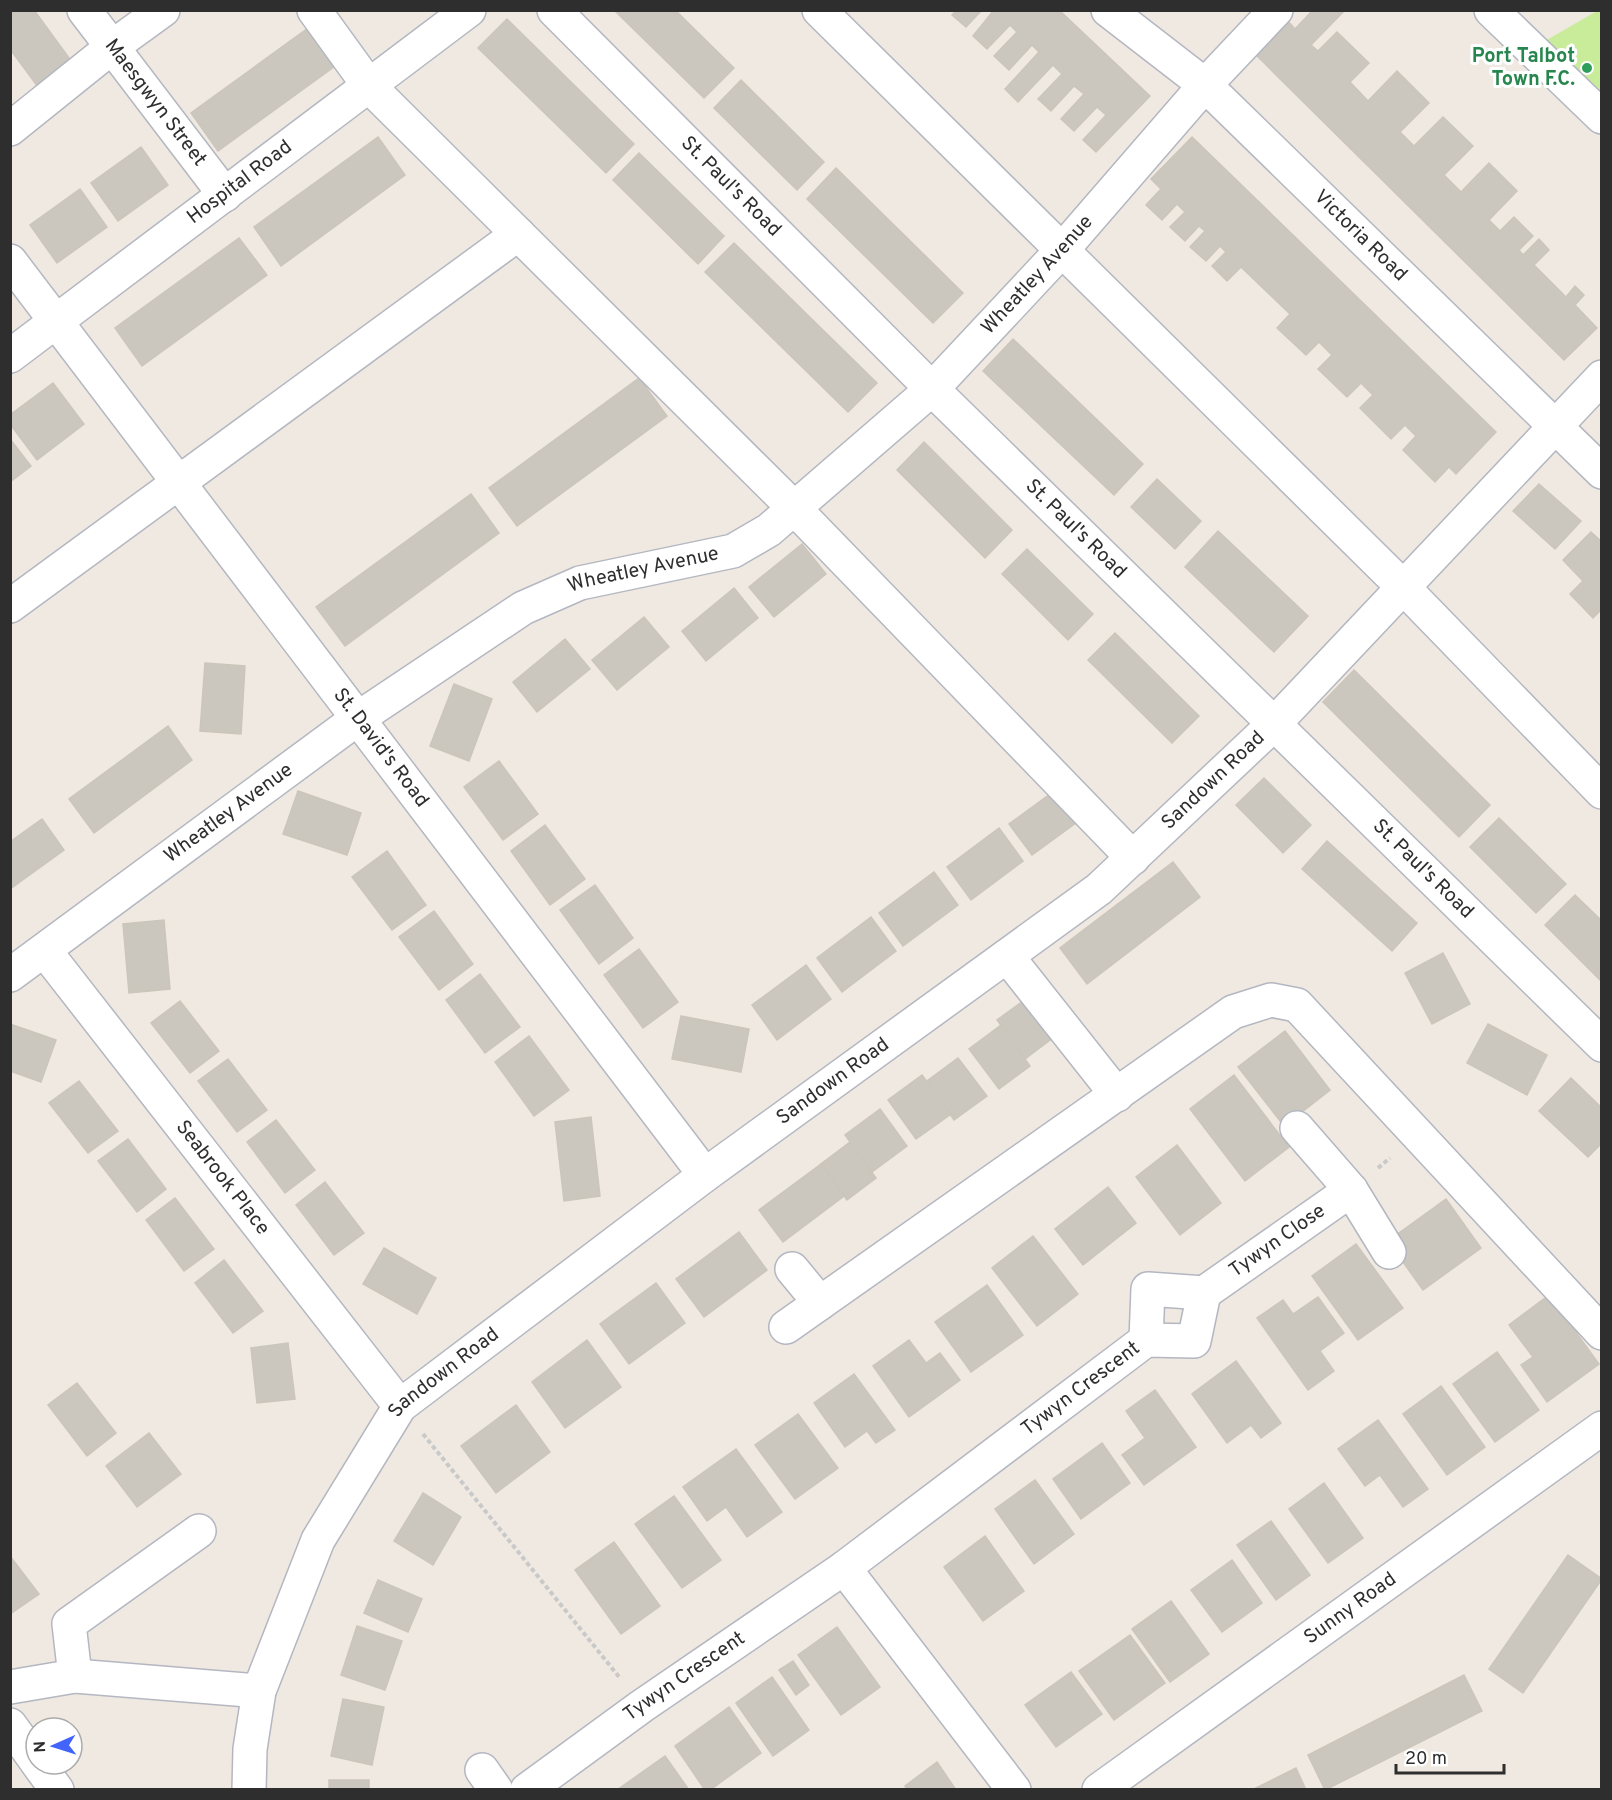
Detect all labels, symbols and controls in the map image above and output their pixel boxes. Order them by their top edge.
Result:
street label: Maesgwyn Street [98,34,212,172]
place label: Port Talbot Town F.C. [1472,44,1575,93]
marker: Port Talbot Town F.C. [1580,61,1594,75]
street label: St. Paul's Road [675,131,786,243]
street label: Hospital Road [182,135,298,231]
street label: Victoria Road [1308,185,1412,287]
street label: Wheatley Avenue [976,210,1099,340]
street label: St. Paul's Road [1019,474,1132,585]
street label: Wheatley Avenue [564,541,721,600]
street label: St. David's Road [327,683,434,813]
street label: Sandown Road [1156,726,1271,836]
street label: Wheatley Avenue [159,757,298,870]
street label: St. Paul's Road [1366,814,1479,925]
street label: Sandown Road [772,1032,895,1132]
street label: Seabrook Place [169,1115,275,1241]
street label: Tywyn Close [1225,1199,1331,1284]
street label: Sandown Road [383,1322,505,1423]
street label: Tywyn Crescent [1016,1336,1146,1442]
street label: Sunny Road [1299,1567,1402,1651]
street label: Tywyn Crescent [619,1626,751,1728]
north arrow [24,1716,84,1776]
scale bar [1396,1737,1504,1775]
text: N [31,1740,51,1753]
text: 20 m [1405,1748,1447,1771]

